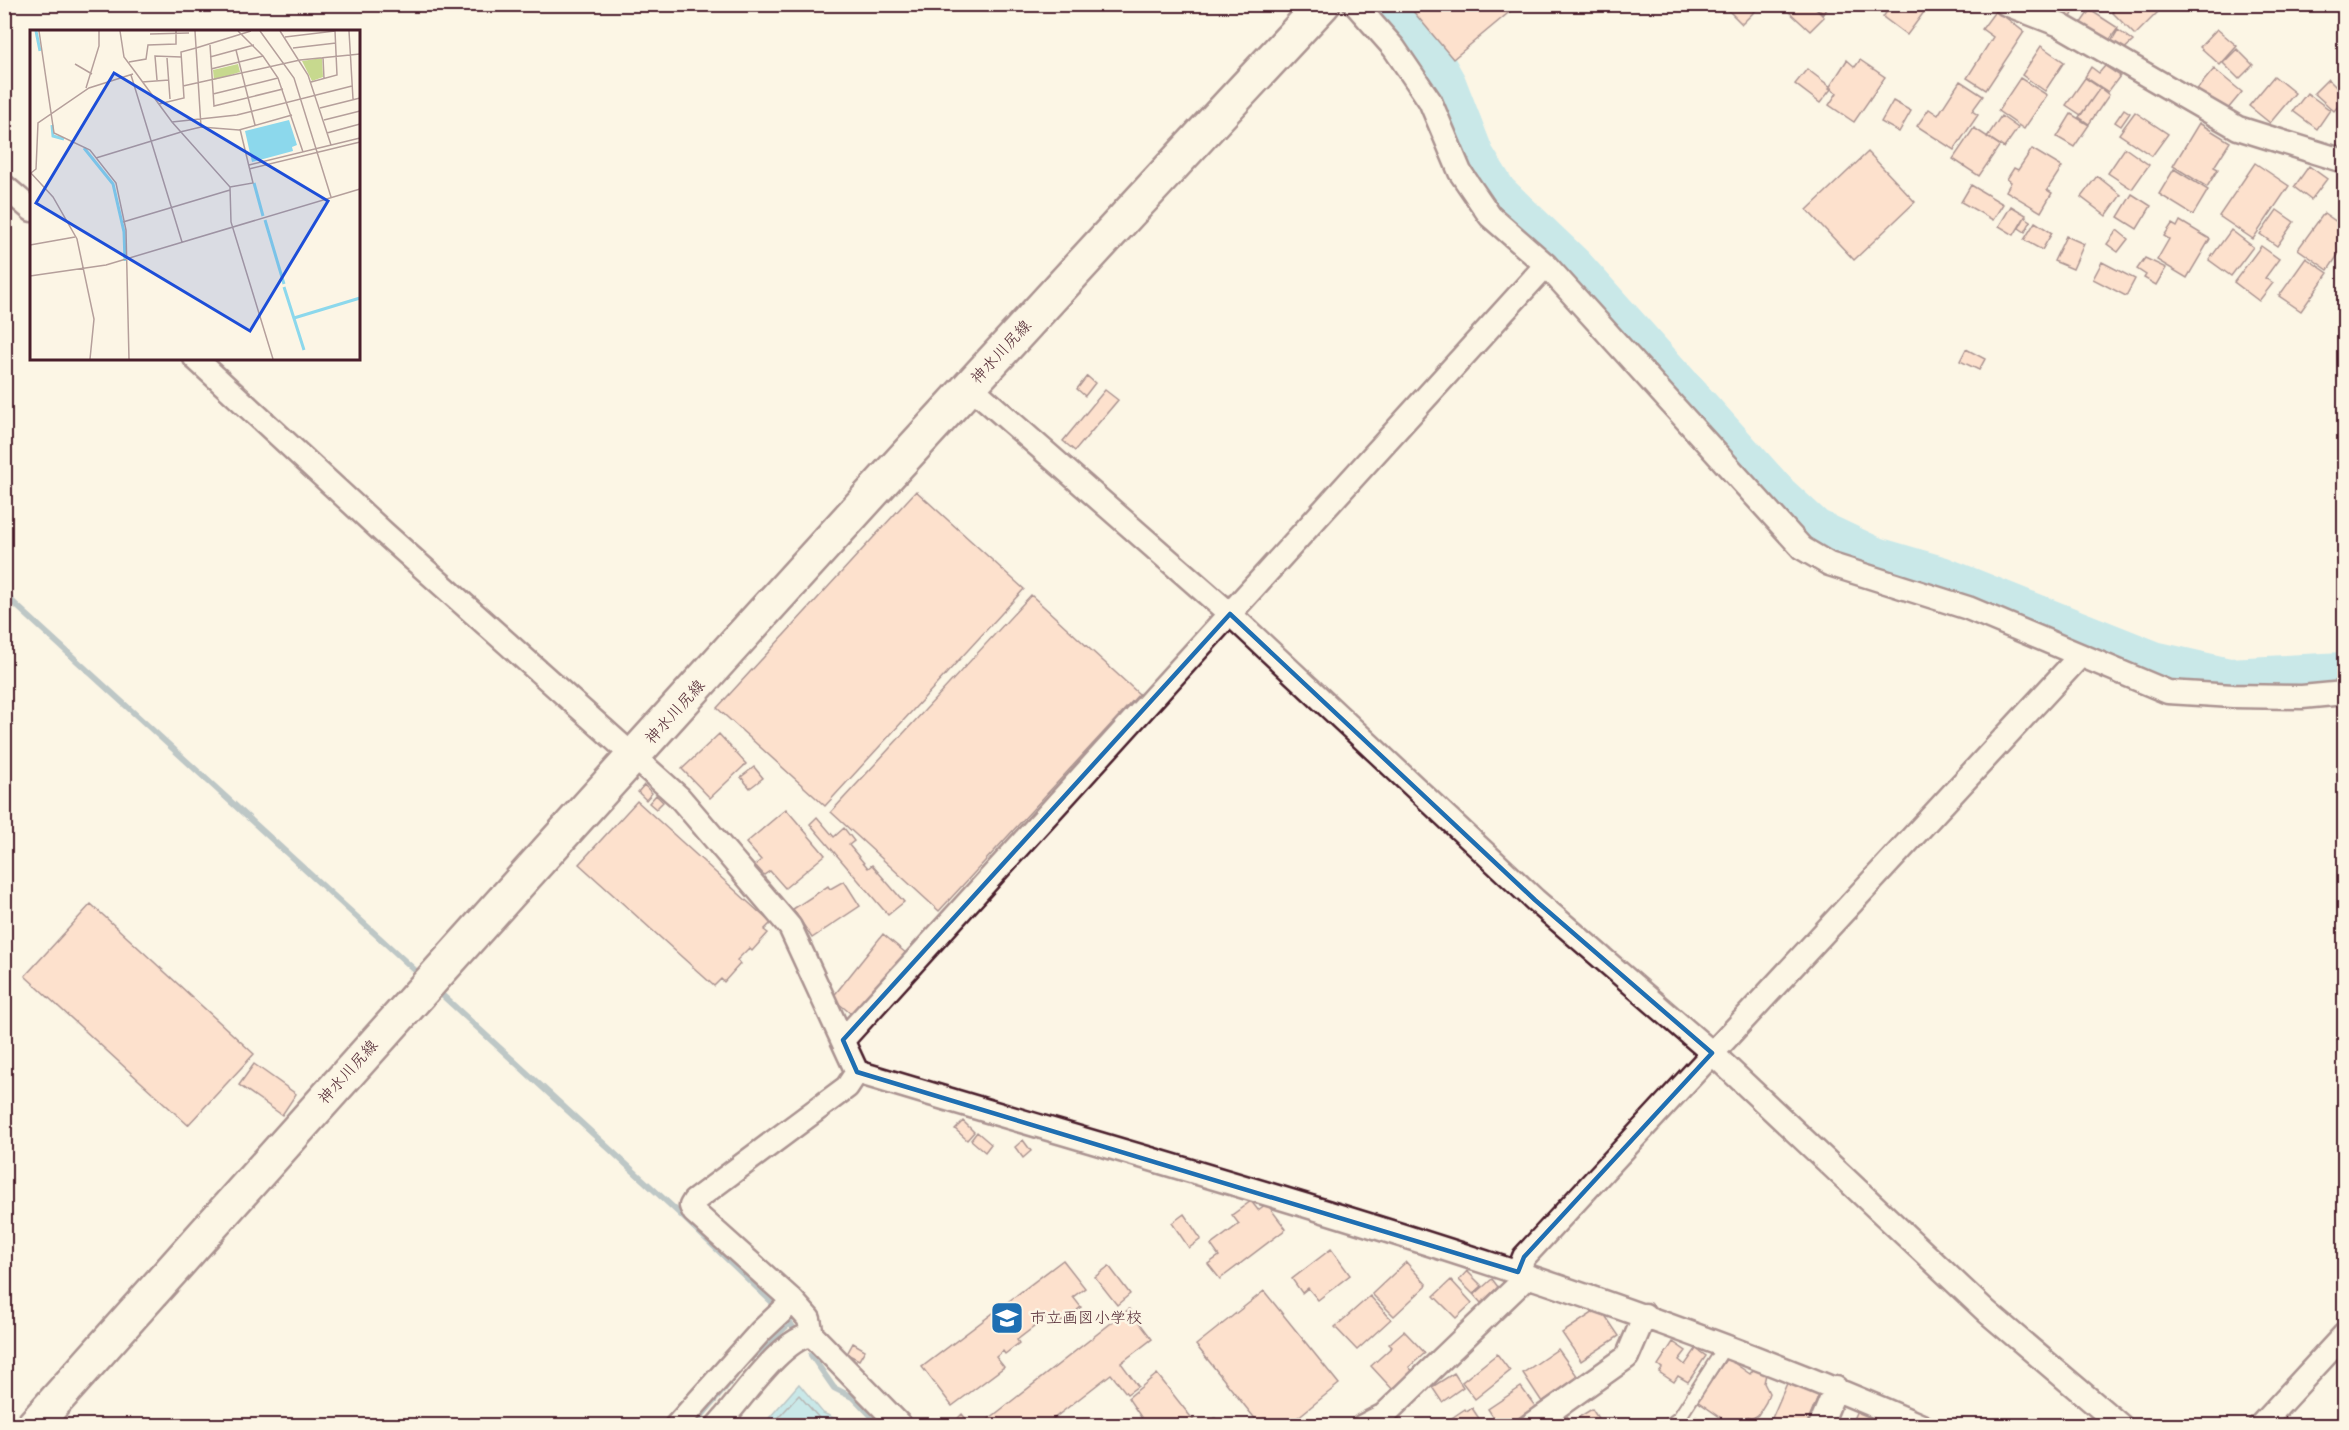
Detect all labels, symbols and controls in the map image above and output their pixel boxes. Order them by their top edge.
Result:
inset map [30,30,360,360]
street label: 神水川尻線 [966,316,1036,388]
street label: 神水川尻線 [641,676,709,748]
street label: 神水川尻線 [314,1036,382,1108]
school or university icon: 市立画図小学校 [989,1300,1025,1336]
place label: 市立画図小学校 [1030,1308,1142,1328]

